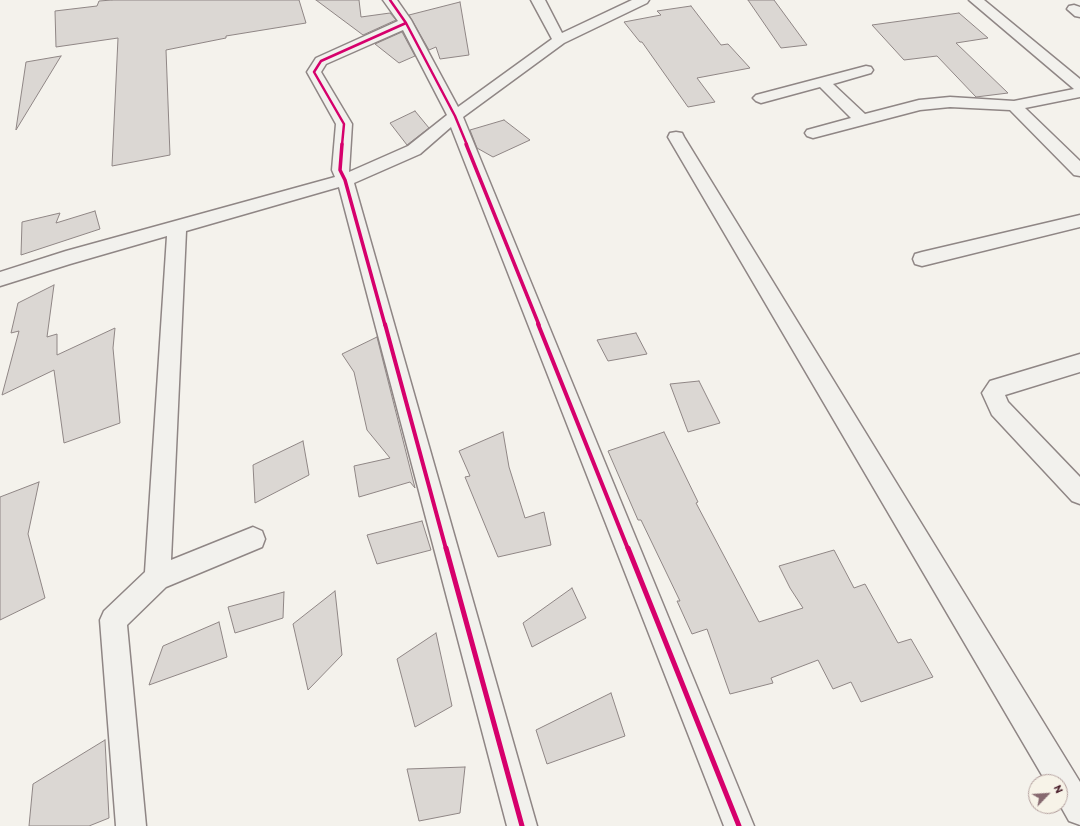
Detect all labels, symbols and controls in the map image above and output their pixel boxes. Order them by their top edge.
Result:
north arrow [1028,774,1068,814]
text: N [1051,783,1066,795]

